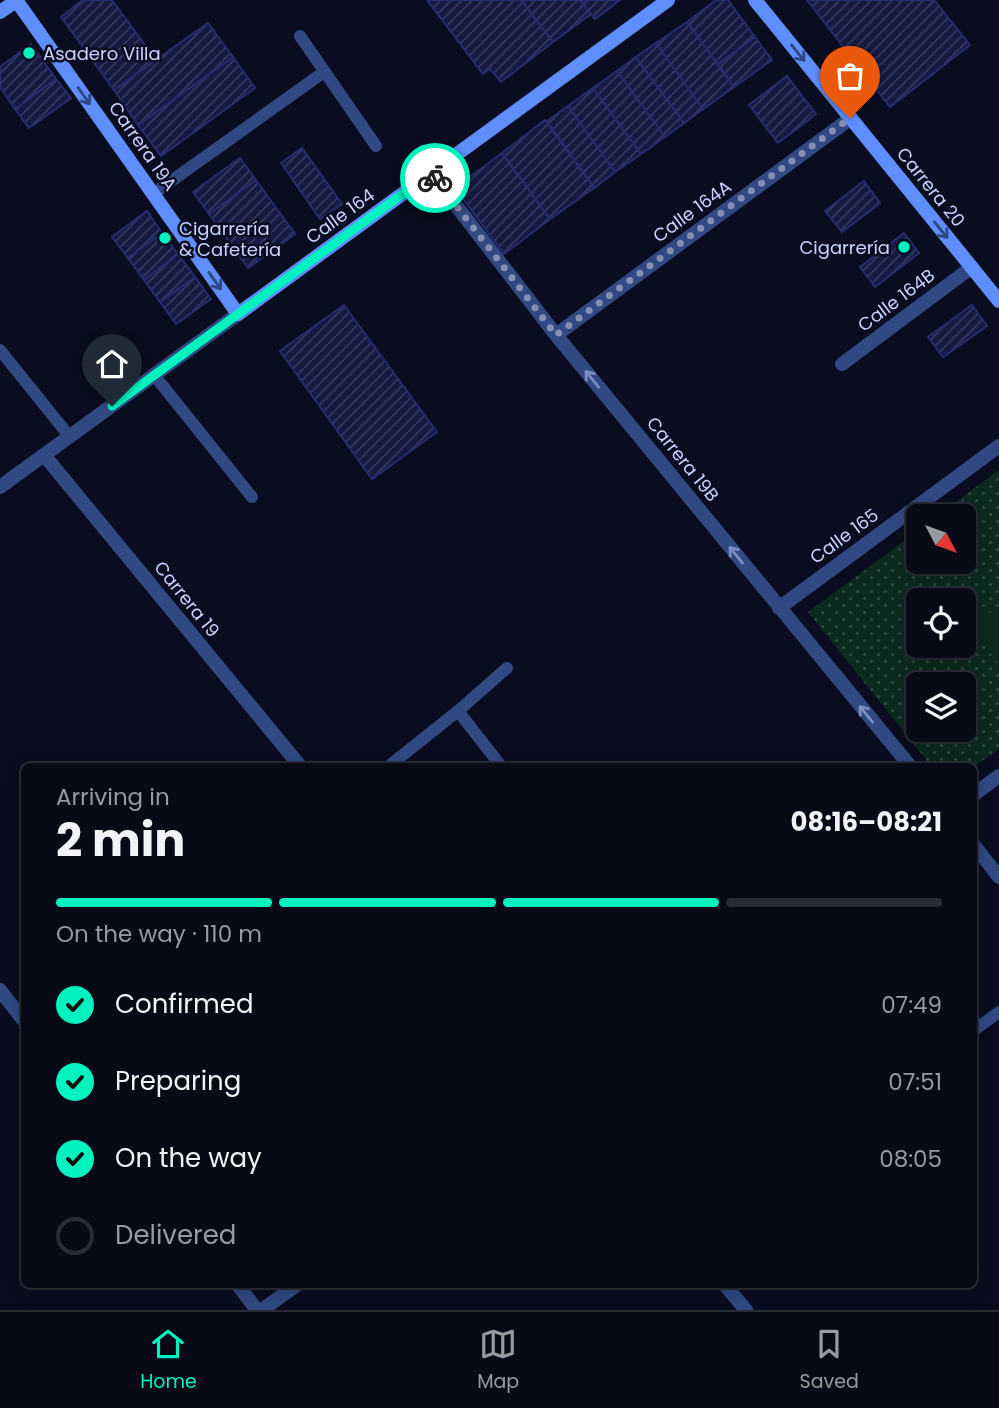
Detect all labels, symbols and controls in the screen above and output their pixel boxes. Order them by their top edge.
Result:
place label: Asadero Villa [43,41,161,66]
one-way arrow [790,44,806,62]
marker: Asadero Villa [21,45,37,61]
pin [820,46,880,118]
icon: bag [831,57,869,95]
one-way arrow [77,86,91,105]
street label: Carrera 19A [103,96,183,196]
street label: Carrera 20 [891,142,971,232]
courier [400,143,470,213]
icon: bike [416,159,454,197]
street label: Calle 164A [648,174,736,248]
street label: Calle 164 [301,183,379,249]
place label: Cigarrería & Cafetería [179,216,281,262]
one-way arrow [934,220,949,238]
marker: Cigarrería & Cafetería [157,230,173,246]
place label: Cigarrería [799,235,890,260]
marker: Cigarrería [896,239,912,255]
street label: Calle 164B [852,263,940,337]
one-way arrow [208,271,222,290]
pin [82,334,142,406]
icon: home [93,345,131,383]
one-way arrow [584,370,600,388]
street label: Carrera 19B [641,411,725,507]
street label: Calle 165 [805,503,883,569]
north arrow [906,504,976,574]
map controls [906,504,976,742]
one-way arrow [728,546,744,564]
street label: Carrera 19 [149,556,225,642]
button: locate [906,588,976,658]
button: layers [906,672,976,742]
one-way arrow [859,705,874,723]
text: Arriving in [56,781,170,813]
text: 08:16–08:21 [791,804,942,840]
text: 2 min [56,808,185,872]
text: On the way · 110 m [56,918,262,950]
icon: check [56,986,94,1024]
text: Confirmed [115,986,253,1022]
text: 07:49 [881,989,942,1021]
icon: check [56,1063,94,1101]
text: Preparing [115,1063,241,1099]
text: 07:51 [888,1066,942,1098]
icon: check [56,1140,94,1178]
text: On the way [115,1140,262,1176]
text: 08:05 [879,1143,942,1175]
text: Delivered [115,1217,236,1253]
tab: Home [140,1325,197,1396]
tab: Map [477,1325,519,1396]
tab: Saved [800,1325,859,1396]

